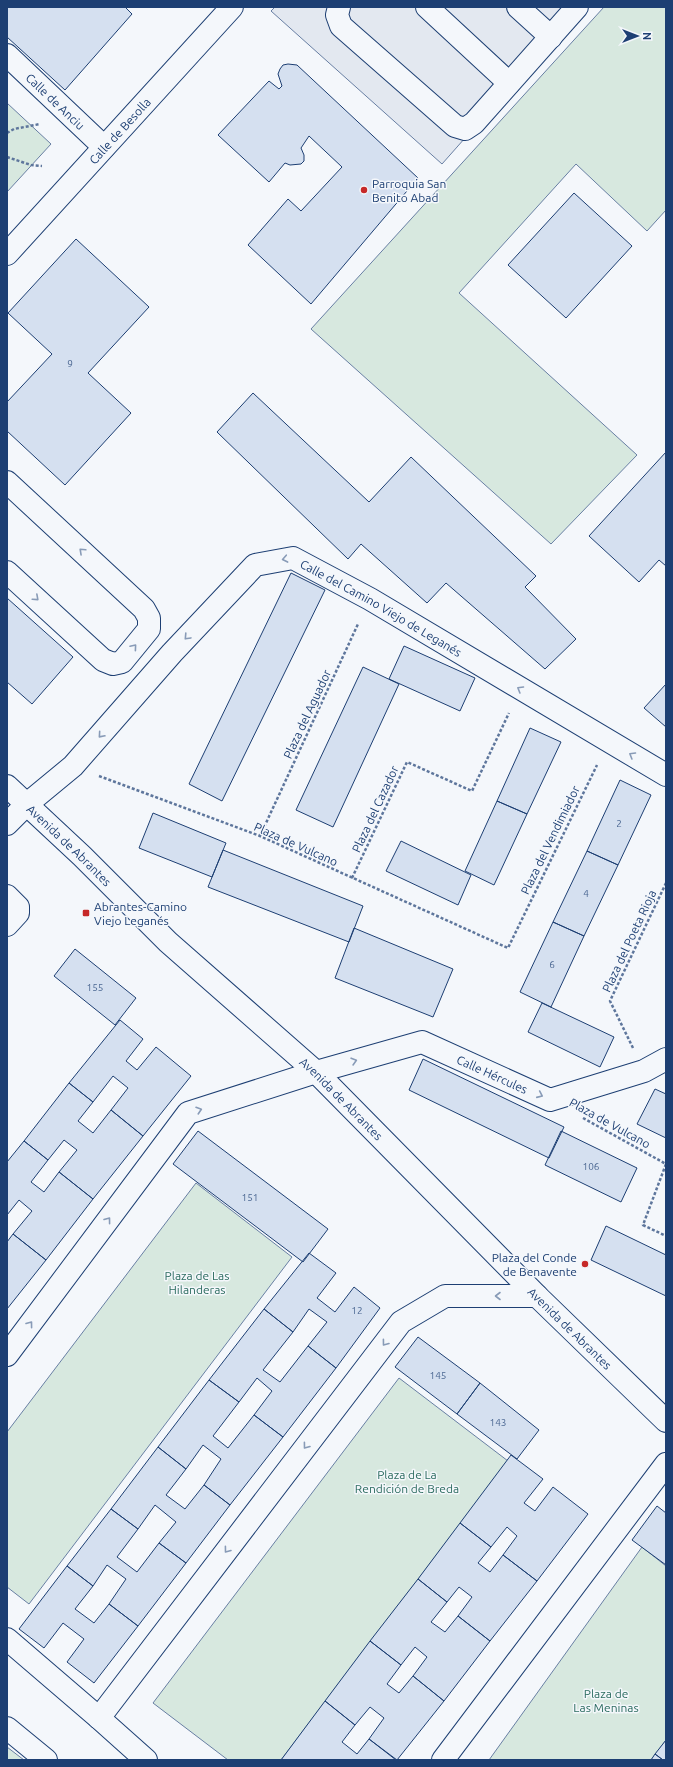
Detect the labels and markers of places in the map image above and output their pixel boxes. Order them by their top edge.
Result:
place label: Parroquia San Benito Abad [372,177,446,204]
marker: Parroquia San Benito Abad [359,185,369,195]
place label: Abrantes-Camino Viejo Leganés [94,900,187,927]
marker: Abrantes-Camino Viejo Leganés [81,908,91,918]
place label: Plaza del Conde de Benavente [492,1251,577,1278]
marker: Plaza del Conde de Benavente [580,1259,590,1269]

